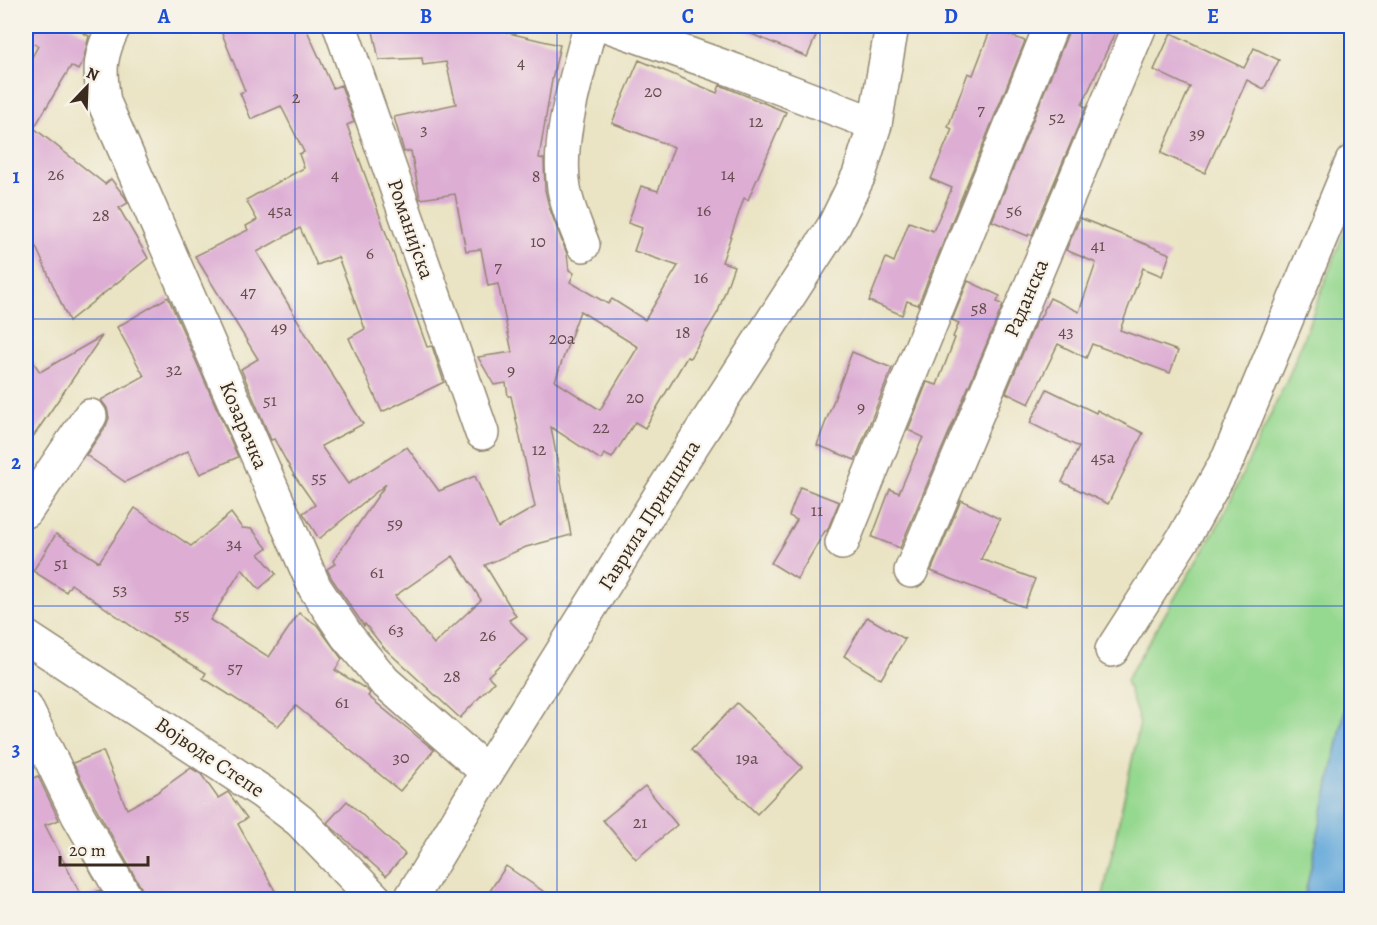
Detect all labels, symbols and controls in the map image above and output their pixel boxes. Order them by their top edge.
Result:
text: A [157,3,171,30]
text: B [420,3,432,30]
text: C [682,3,694,30]
text: D [944,3,958,30]
text: E [1207,3,1219,30]
house number: 4 [517,50,525,74]
north arrow [57,57,117,117]
text: N [83,62,102,87]
house number: 20 [644,79,662,103]
house number: 2 [292,85,301,109]
house number: 7 [977,97,985,121]
house number: 52 [1049,105,1066,129]
house number: 12 [749,109,764,133]
house number: 3 [420,117,428,141]
house number: 39 [1189,121,1205,145]
house number: 26 [48,162,64,186]
house number: 4 [331,162,339,186]
house number: 14 [721,162,735,186]
text: 1 [12,163,20,190]
house number: 8 [532,164,540,188]
street label: Романијска [381,175,441,283]
house number: 45a [268,198,293,222]
house number: 16 [697,198,711,222]
house number: 56 [1006,198,1022,222]
house number: 28 [92,203,110,227]
house number: 10 [530,229,546,253]
house number: 41 [1091,233,1105,257]
house number: 6 [366,241,374,265]
house number: 7 [494,254,502,278]
street label: Раданска [997,254,1055,341]
house number: 16 [694,265,708,289]
house number: 47 [240,279,256,303]
house number: 58 [971,296,987,320]
house number: 49 [271,315,287,339]
house number: 43 [1058,319,1074,343]
house number: 18 [676,320,690,344]
house number: 20a [549,326,576,350]
house number: 32 [166,357,182,381]
house number: 9 [507,358,515,382]
street label: Козарачка [213,377,275,474]
house number: 20 [626,385,644,409]
house number: 51 [263,388,277,412]
house number: 9 [857,395,865,419]
house number: 22 [592,415,610,439]
street label: Гаврила Принципа [591,434,707,596]
house number: 12 [532,437,547,461]
house number: 45a [1091,445,1116,469]
text: 2 [11,449,21,476]
house number: 55 [311,465,327,489]
house number: 11 [811,498,823,522]
house number: 59 [387,511,403,535]
house number: 34 [226,531,242,555]
house number: 51 [54,551,68,575]
house number: 61 [370,560,384,584]
house number: 53 [112,577,128,601]
house number: 55 [174,602,190,626]
house number: 63 [388,617,404,641]
house number: 26 [480,623,496,647]
house number: 57 [227,655,243,679]
house number: 28 [443,664,461,688]
house number: 61 [335,690,349,714]
street label: Војводе Степе [150,710,270,804]
text: 3 [12,736,20,763]
house number: 30 [392,745,410,769]
house number: 19a [736,746,759,770]
house number: 21 [633,810,647,834]
scale bar [60,829,148,867]
text: 20 m [69,838,106,862]

